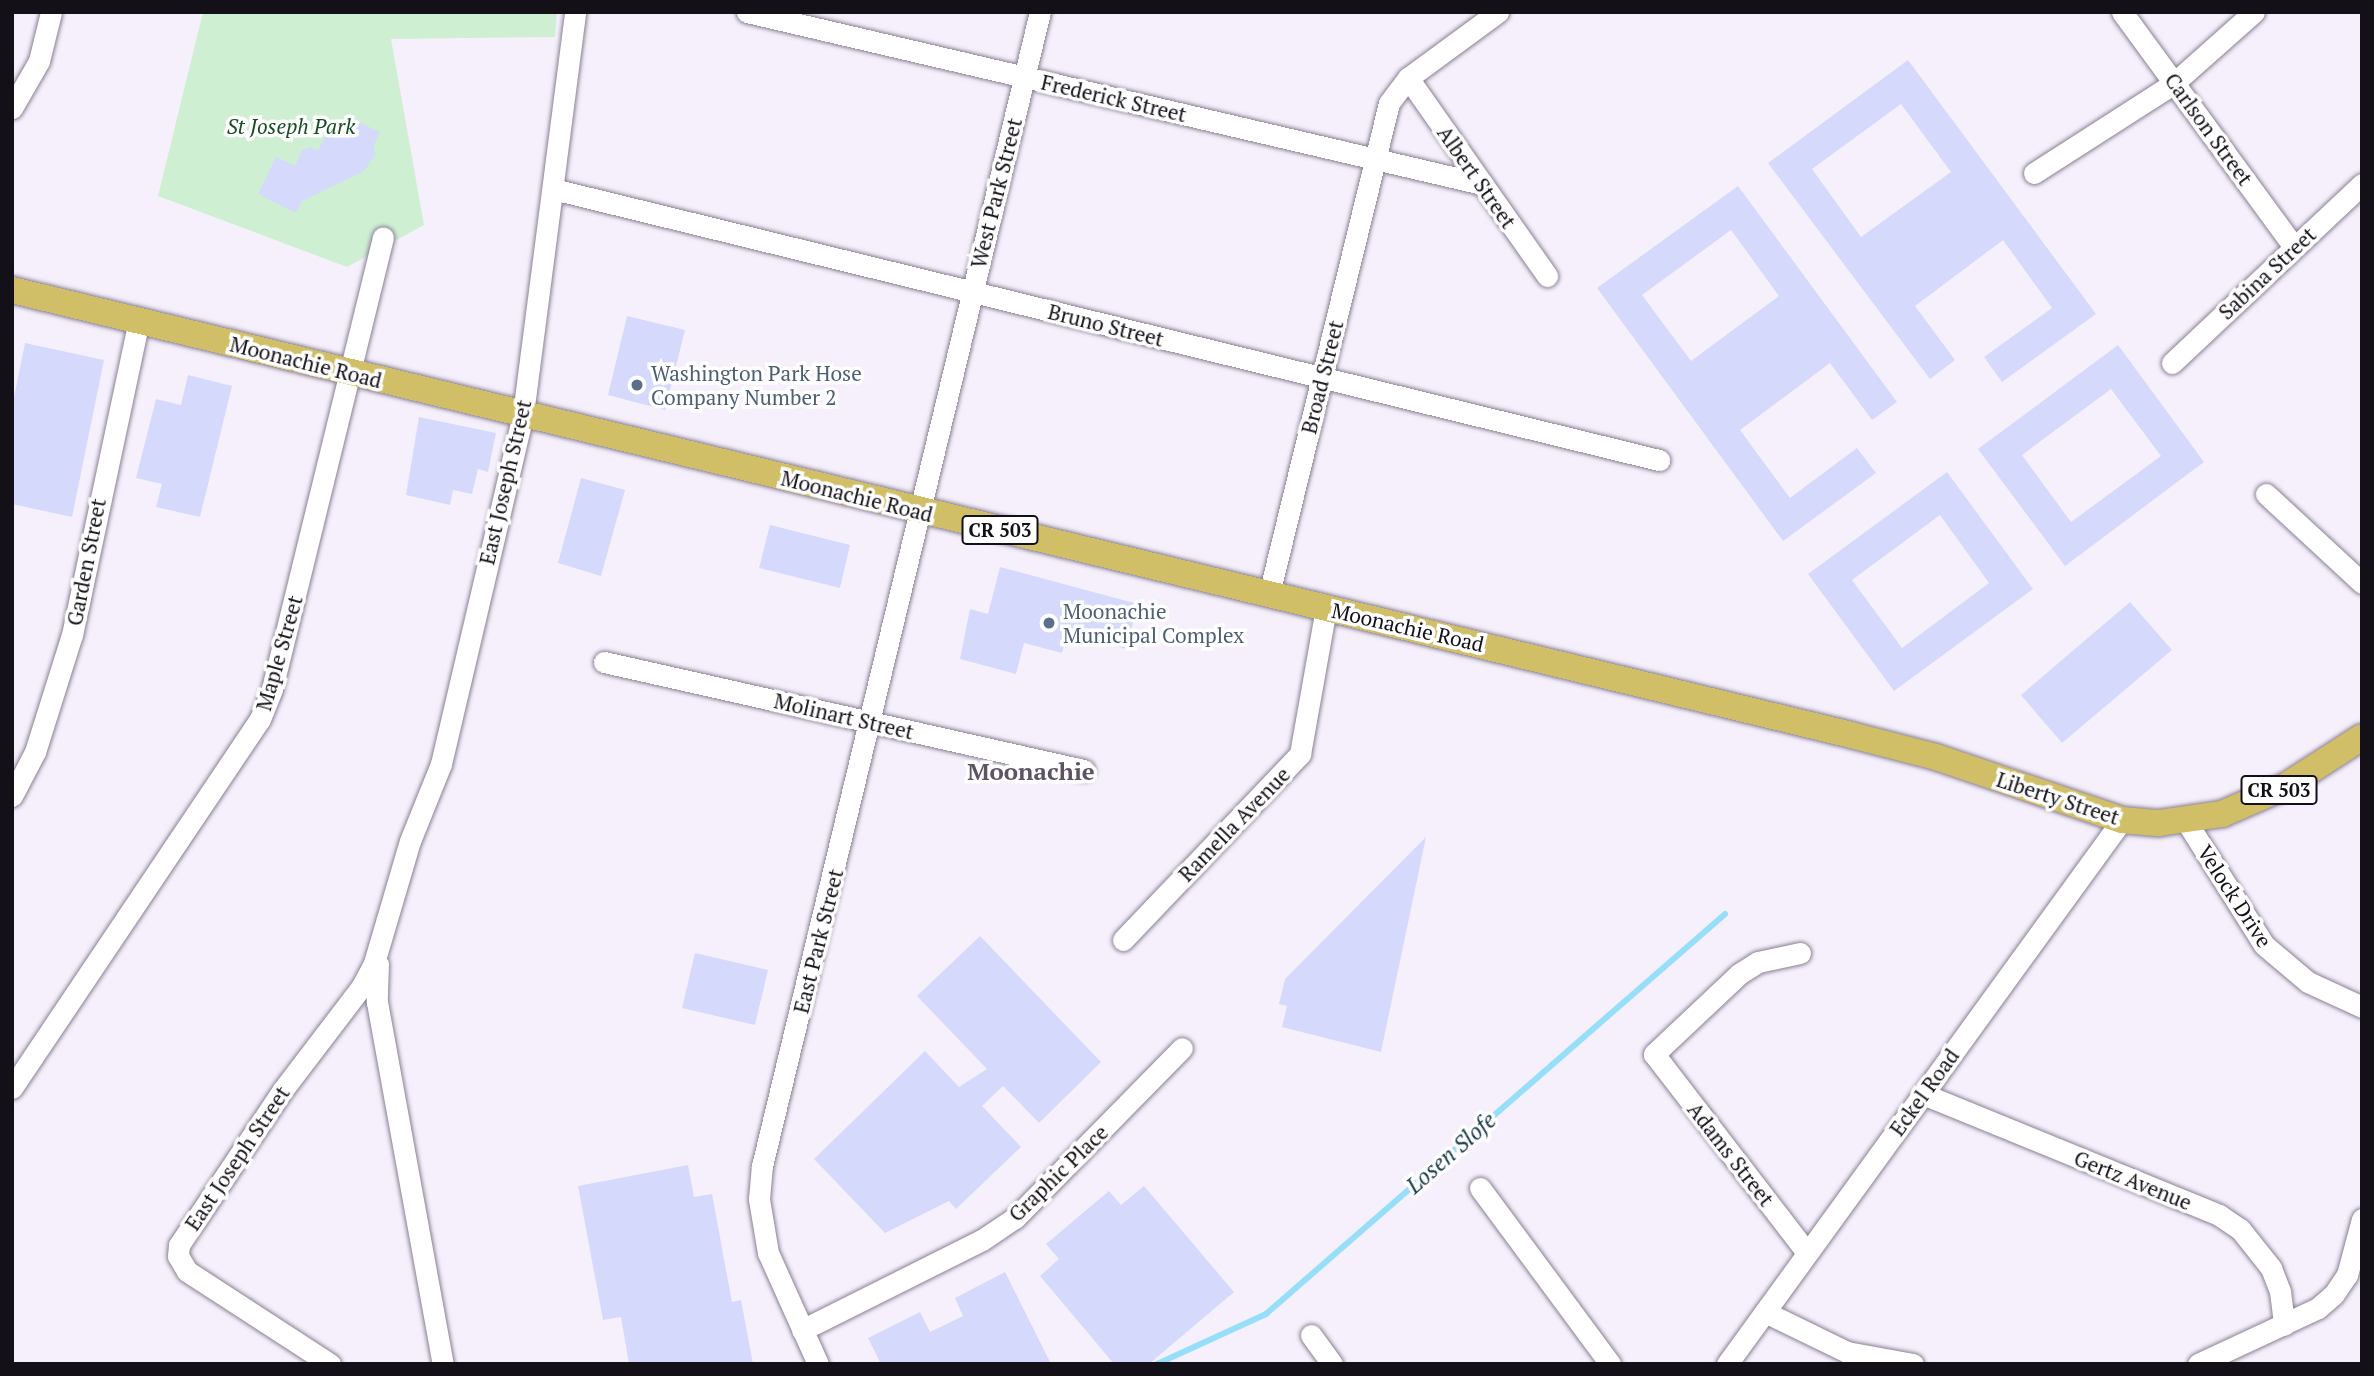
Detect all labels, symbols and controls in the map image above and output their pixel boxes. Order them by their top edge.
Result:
street label: Carlson Street [2160,68,2258,190]
street label: Frederick Street [1039,69,1189,127]
park label: St Joseph Park [227,113,355,139]
street label: West Park Street [965,115,1027,271]
street label: Albert Street [1432,121,1522,233]
street label: Sabina Street [2213,222,2321,324]
street label: Bruno Street [1046,298,1166,352]
street label: Broad Street [1296,318,1348,436]
street label: Moonachie Road [228,331,384,393]
place label: Washington Park Hose Company Number 2 [651,360,862,410]
marker: Washington Park Hose Company Number 2 [629,377,645,393]
street label: East Joseph Street [474,397,536,567]
street label: Moonachie Road [779,465,935,527]
street label: Garden Street [61,496,111,628]
road number: CR 503 [962,514,1038,545]
street label: Maple Street [251,592,307,714]
street label: Moonachie Road [1329,597,1487,657]
place label: Moonachie Municipal Complex [1063,598,1244,648]
marker: Moonachie Municipal Complex [1041,615,1057,631]
street label: Molinart Street [772,688,916,744]
district label: Moonachie [967,758,1095,786]
street label: Ramella Avenue [1173,761,1295,887]
street label: Liberty Street [1994,766,2122,830]
road number: CR 503 [2240,775,2318,806]
street label: Velock Drive [2193,840,2277,952]
street label: East Park Street [788,866,848,1016]
street label: Eckel Road [1884,1044,1964,1140]
street label: East Joseph Street [179,1081,295,1235]
street label: Adams Street [1683,1097,1779,1211]
water label: Losen Slofe [1400,1107,1502,1199]
street label: Graphic Place [1003,1119,1113,1227]
street label: Gertz Avenue [2070,1145,2196,1215]

